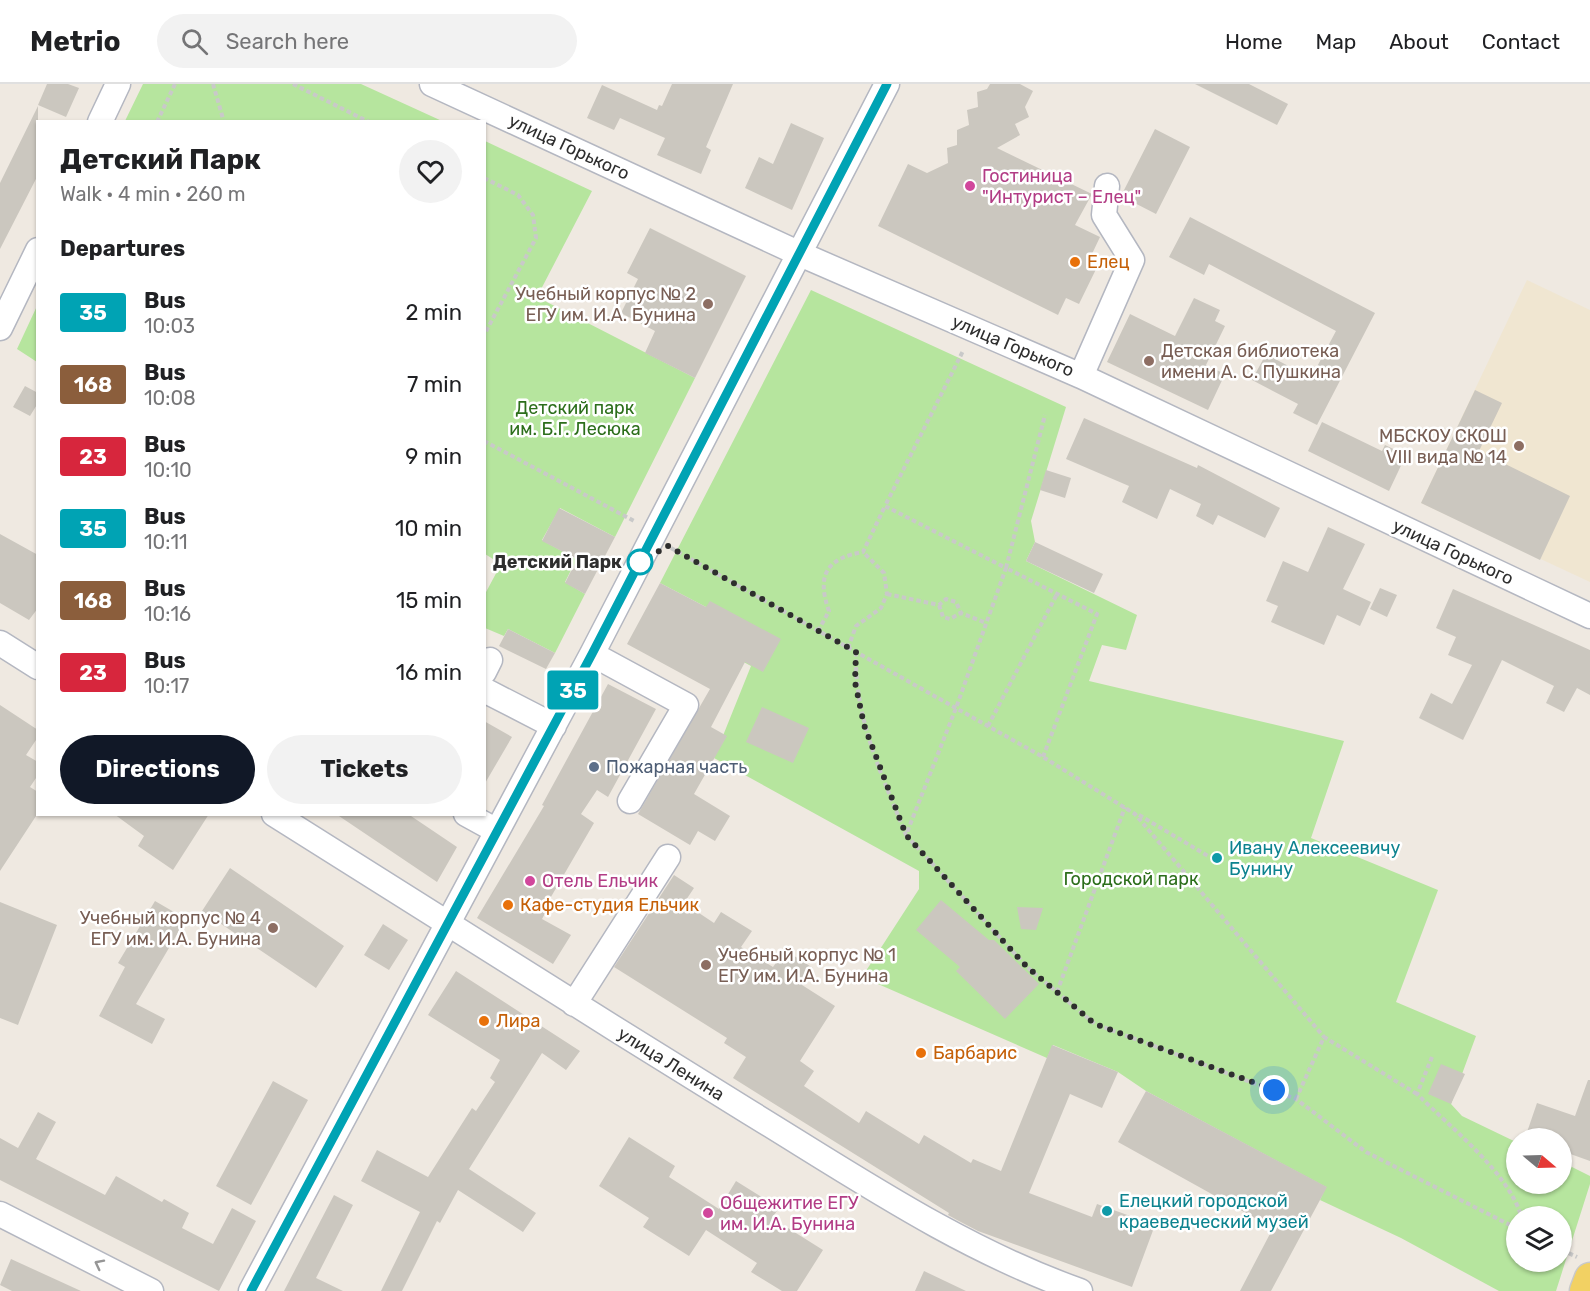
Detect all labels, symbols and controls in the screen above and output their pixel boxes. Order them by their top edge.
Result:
search box [157,14,577,68]
text: Metrio [30,25,121,58]
icon: search [178,25,211,58]
text: Search here [226,28,349,55]
text: Home [1225,29,1282,54]
text: Map [1315,29,1356,54]
text: About [1389,29,1449,54]
text: Contact [1482,29,1560,54]
street label: улица Горького [505,109,633,185]
button: heart [399,140,462,203]
text: Детский Парк [60,143,261,176]
place label: Гостиница "Интурист – Елец" [982,165,1141,208]
marker: Гостиница "Интурист – Елец" [963,179,977,193]
text: Walk · 4 min · 260 m [60,182,246,206]
text: Departures [60,235,185,262]
place label: Елец [1087,251,1130,273]
marker: Елец [1068,255,1082,269]
place label: Учебный корпус № 2 ЕГУ им. И.А. Бунина [515,283,696,326]
text: Bus [144,287,186,314]
marker: Учебный корпус № 2 ЕГУ им. И.А. Бунина [701,297,715,311]
text: 2 min [405,299,462,326]
text: 35 [79,300,107,325]
street label: улица Горького [948,310,1078,382]
text: 10:03 [144,314,195,338]
place label: Детская библиотека имени А. С. Пушкина [1161,340,1341,383]
marker: Детская библиотека имени А. С. Пушкина [1142,354,1156,368]
text: Bus [144,359,186,386]
text: 7 min [407,371,462,398]
text: 168 [74,372,112,397]
text: 10:08 [144,386,196,410]
park label: Детский парк им. Б.Г. Лесюка [509,397,641,440]
place label: МБСКОУ СКОШ VIII вида № 14 [1379,425,1507,468]
text: Bus [144,431,186,458]
marker: МБСКОУ СКОШ VIII вида № 14 [1512,439,1526,453]
text: 9 min [405,443,462,470]
text: 23 [79,444,107,469]
text: 10:10 [144,458,192,482]
text: Bus [144,503,186,530]
street label: улица Горького [1389,514,1517,590]
text: 10 min [395,515,462,542]
text: 35 [79,516,107,541]
text: 10:11 [144,530,188,554]
marker: Детский Парк [627,549,653,575]
place label: Детский Парк [493,551,622,573]
text: Bus [144,575,186,602]
text: 15 min [396,587,462,614]
text: 168 [74,588,112,613]
text: 10:16 [144,602,191,626]
text: Bus [144,647,186,674]
text: 16 min [396,659,462,686]
text: 23 [79,660,107,685]
line badge: 35 [546,670,600,710]
text: 10:17 [144,674,189,698]
text: 35 [559,678,587,703]
button: Directions [60,735,255,804]
button: Tickets [267,735,462,804]
place label: Пожарная часть [606,756,747,778]
marker: Пожарная часть [587,760,601,774]
place label: Ивану Алексеевичу Бунину [1229,837,1400,880]
marker: Ивану Алексеевичу Бунину [1210,851,1224,865]
park label: Городской парк [1063,868,1199,890]
place label: Отель Ельчик [542,870,658,892]
marker: Отель Ельчик [523,874,537,888]
place label: Кафе-студия Ельчик [520,894,699,916]
marker: Кафе-студия Ельчик [501,898,515,912]
place label: Учебный корпус № 4 ЕГУ им. И.А. Бунина [80,907,261,950]
marker: Учебный корпус № 4 ЕГУ им. И.А. Бунина [266,921,280,935]
place label: Учебный корпус № 1 ЕГУ им. И.А. Бунина [718,944,896,987]
marker: Учебный корпус № 1 ЕГУ им. И.А. Бунина [699,958,713,972]
place label: Лира [496,1010,540,1032]
marker: Лира [477,1014,491,1028]
street label: улица Ленина [614,1022,728,1106]
place label: Барбарис [933,1042,1017,1064]
marker: Барбарис [914,1046,928,1060]
your location [1259,1075,1289,1105]
north arrow [1506,1128,1572,1194]
map controls [1506,1128,1572,1272]
place label: Елецкий городской краеведческий музей [1119,1190,1309,1233]
place label: Общежитие ЕГУ им. И.А. Бунина [720,1192,859,1235]
marker: Елецкий городской краеведческий музей [1100,1204,1114,1218]
marker: Общежитие ЕГУ им. И.А. Бунина [701,1206,715,1220]
button: layers [1506,1206,1572,1272]
one-way arrow [94,1260,105,1272]

